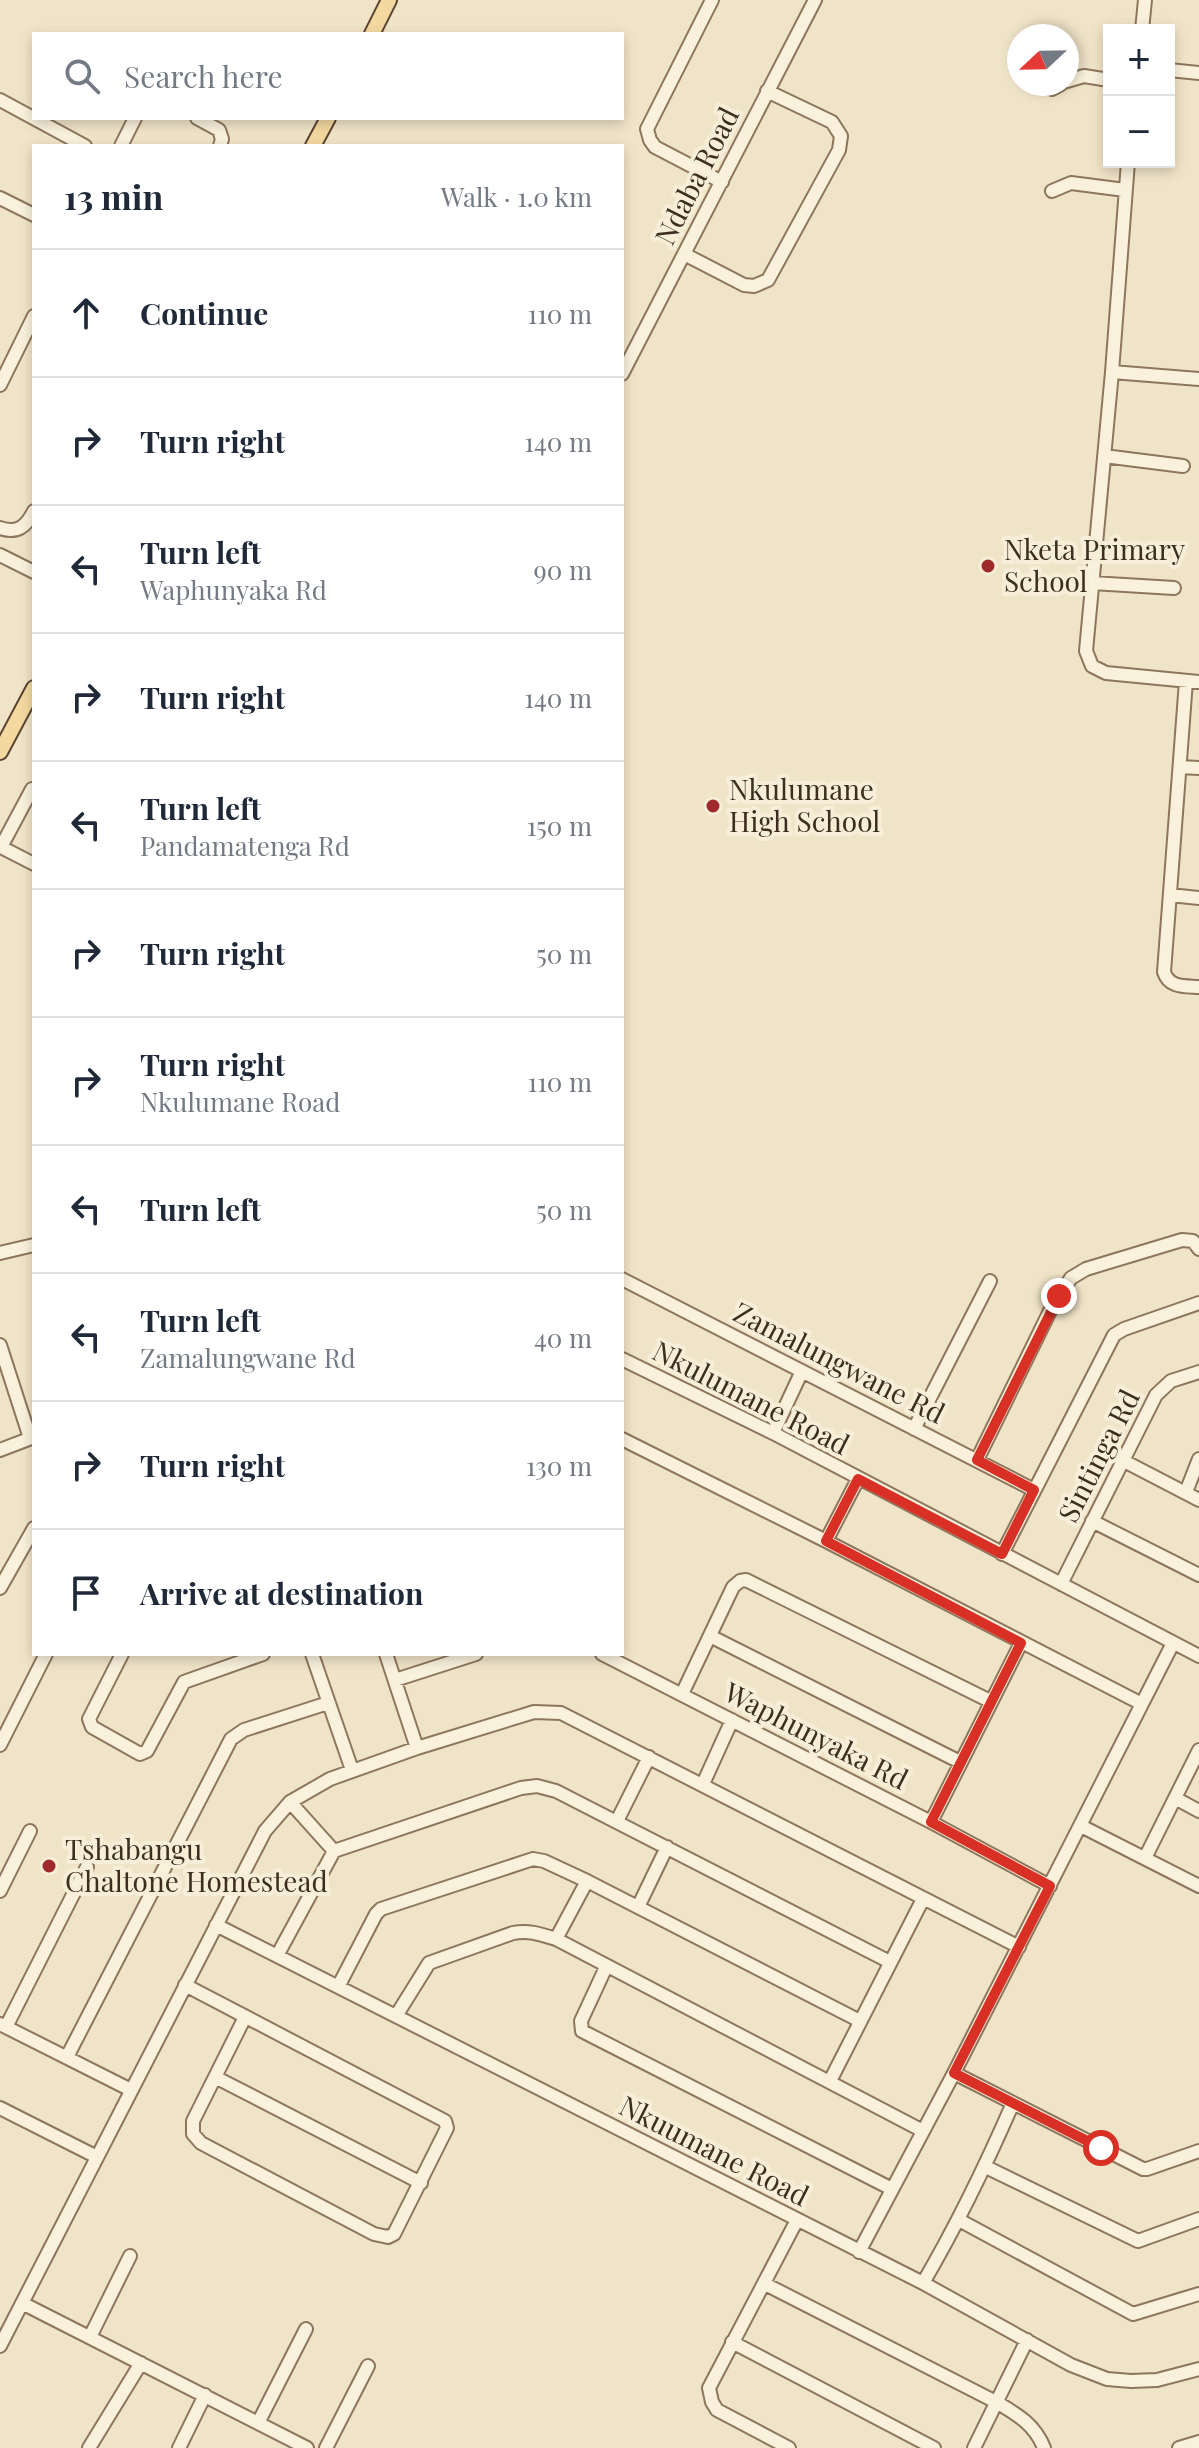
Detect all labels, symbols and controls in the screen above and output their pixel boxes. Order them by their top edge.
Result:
north arrow [1007,24,1079,96]
map controls [1103,24,1175,168]
button: + [1103,24,1175,96]
search box [32,32,624,120]
icon: search [60,54,104,98]
text: Search here [124,56,283,96]
button: − [1103,96,1175,168]
street label: Ndaba Road [645,100,746,250]
text: 13 min [64,173,163,219]
text: Walk · 1.0 km [441,179,592,214]
icon: ahead [64,291,108,335]
text: Continue [140,293,268,333]
text: 110 m [528,296,592,331]
icon: right [64,419,108,463]
text: Turn right [140,421,285,461]
text: 140 m [524,424,592,459]
place label: Nketa Primary School [1004,530,1185,599]
text: Turn left [140,532,261,572]
icon: left [64,547,108,591]
text: 90 m [534,552,592,587]
marker: Nketa Primary School [979,557,997,575]
text: Waphunyaka Rd [140,572,327,607]
icon: right [64,675,108,719]
text: Turn right [140,677,285,717]
text: 140 m [524,680,592,715]
place label: Nkulumane High School [729,770,880,839]
text: Turn left [140,788,261,828]
marker: Nkulumane High School [704,797,722,815]
icon: left [64,803,108,847]
text: 150 m [527,808,592,843]
text: Pandamatenga Rd [140,828,350,863]
icon: right [64,931,108,975]
text: Turn right [140,933,285,973]
text: 50 m [536,936,592,971]
text: Turn right [140,1044,285,1084]
icon: right [64,1059,108,1103]
text: 110 m [528,1064,592,1099]
text: Nkulumane Road [140,1084,340,1119]
icon: left [64,1187,108,1231]
text: Turn left [140,1189,261,1229]
text: 50 m [536,1192,592,1227]
route end [1041,1278,1077,1314]
street label: Zamalungwane Rd [728,1292,952,1431]
text: Turn left [140,1300,261,1340]
icon: left [64,1315,108,1359]
text: 40 m [534,1320,592,1355]
street label: Nkulumane Road [647,1331,856,1462]
text: Zamalungwane Rd [140,1340,356,1375]
street label: Sintinga Rd [1048,1383,1147,1528]
icon: right [64,1443,108,1487]
text: Turn right [140,1445,285,1485]
text: 130 m [526,1448,592,1483]
icon: arrive [64,1571,108,1615]
text: Arrive at destination [140,1573,423,1613]
street label: Waphunyaka Rd [718,1672,915,1797]
place label: Tshabangu Chaltone Homestead [65,1830,328,1899]
marker: Tshabangu Chaltone Homestead [40,1857,58,1875]
street label: Nkuumane Road [614,2086,816,2213]
route start [1083,2130,1119,2166]

